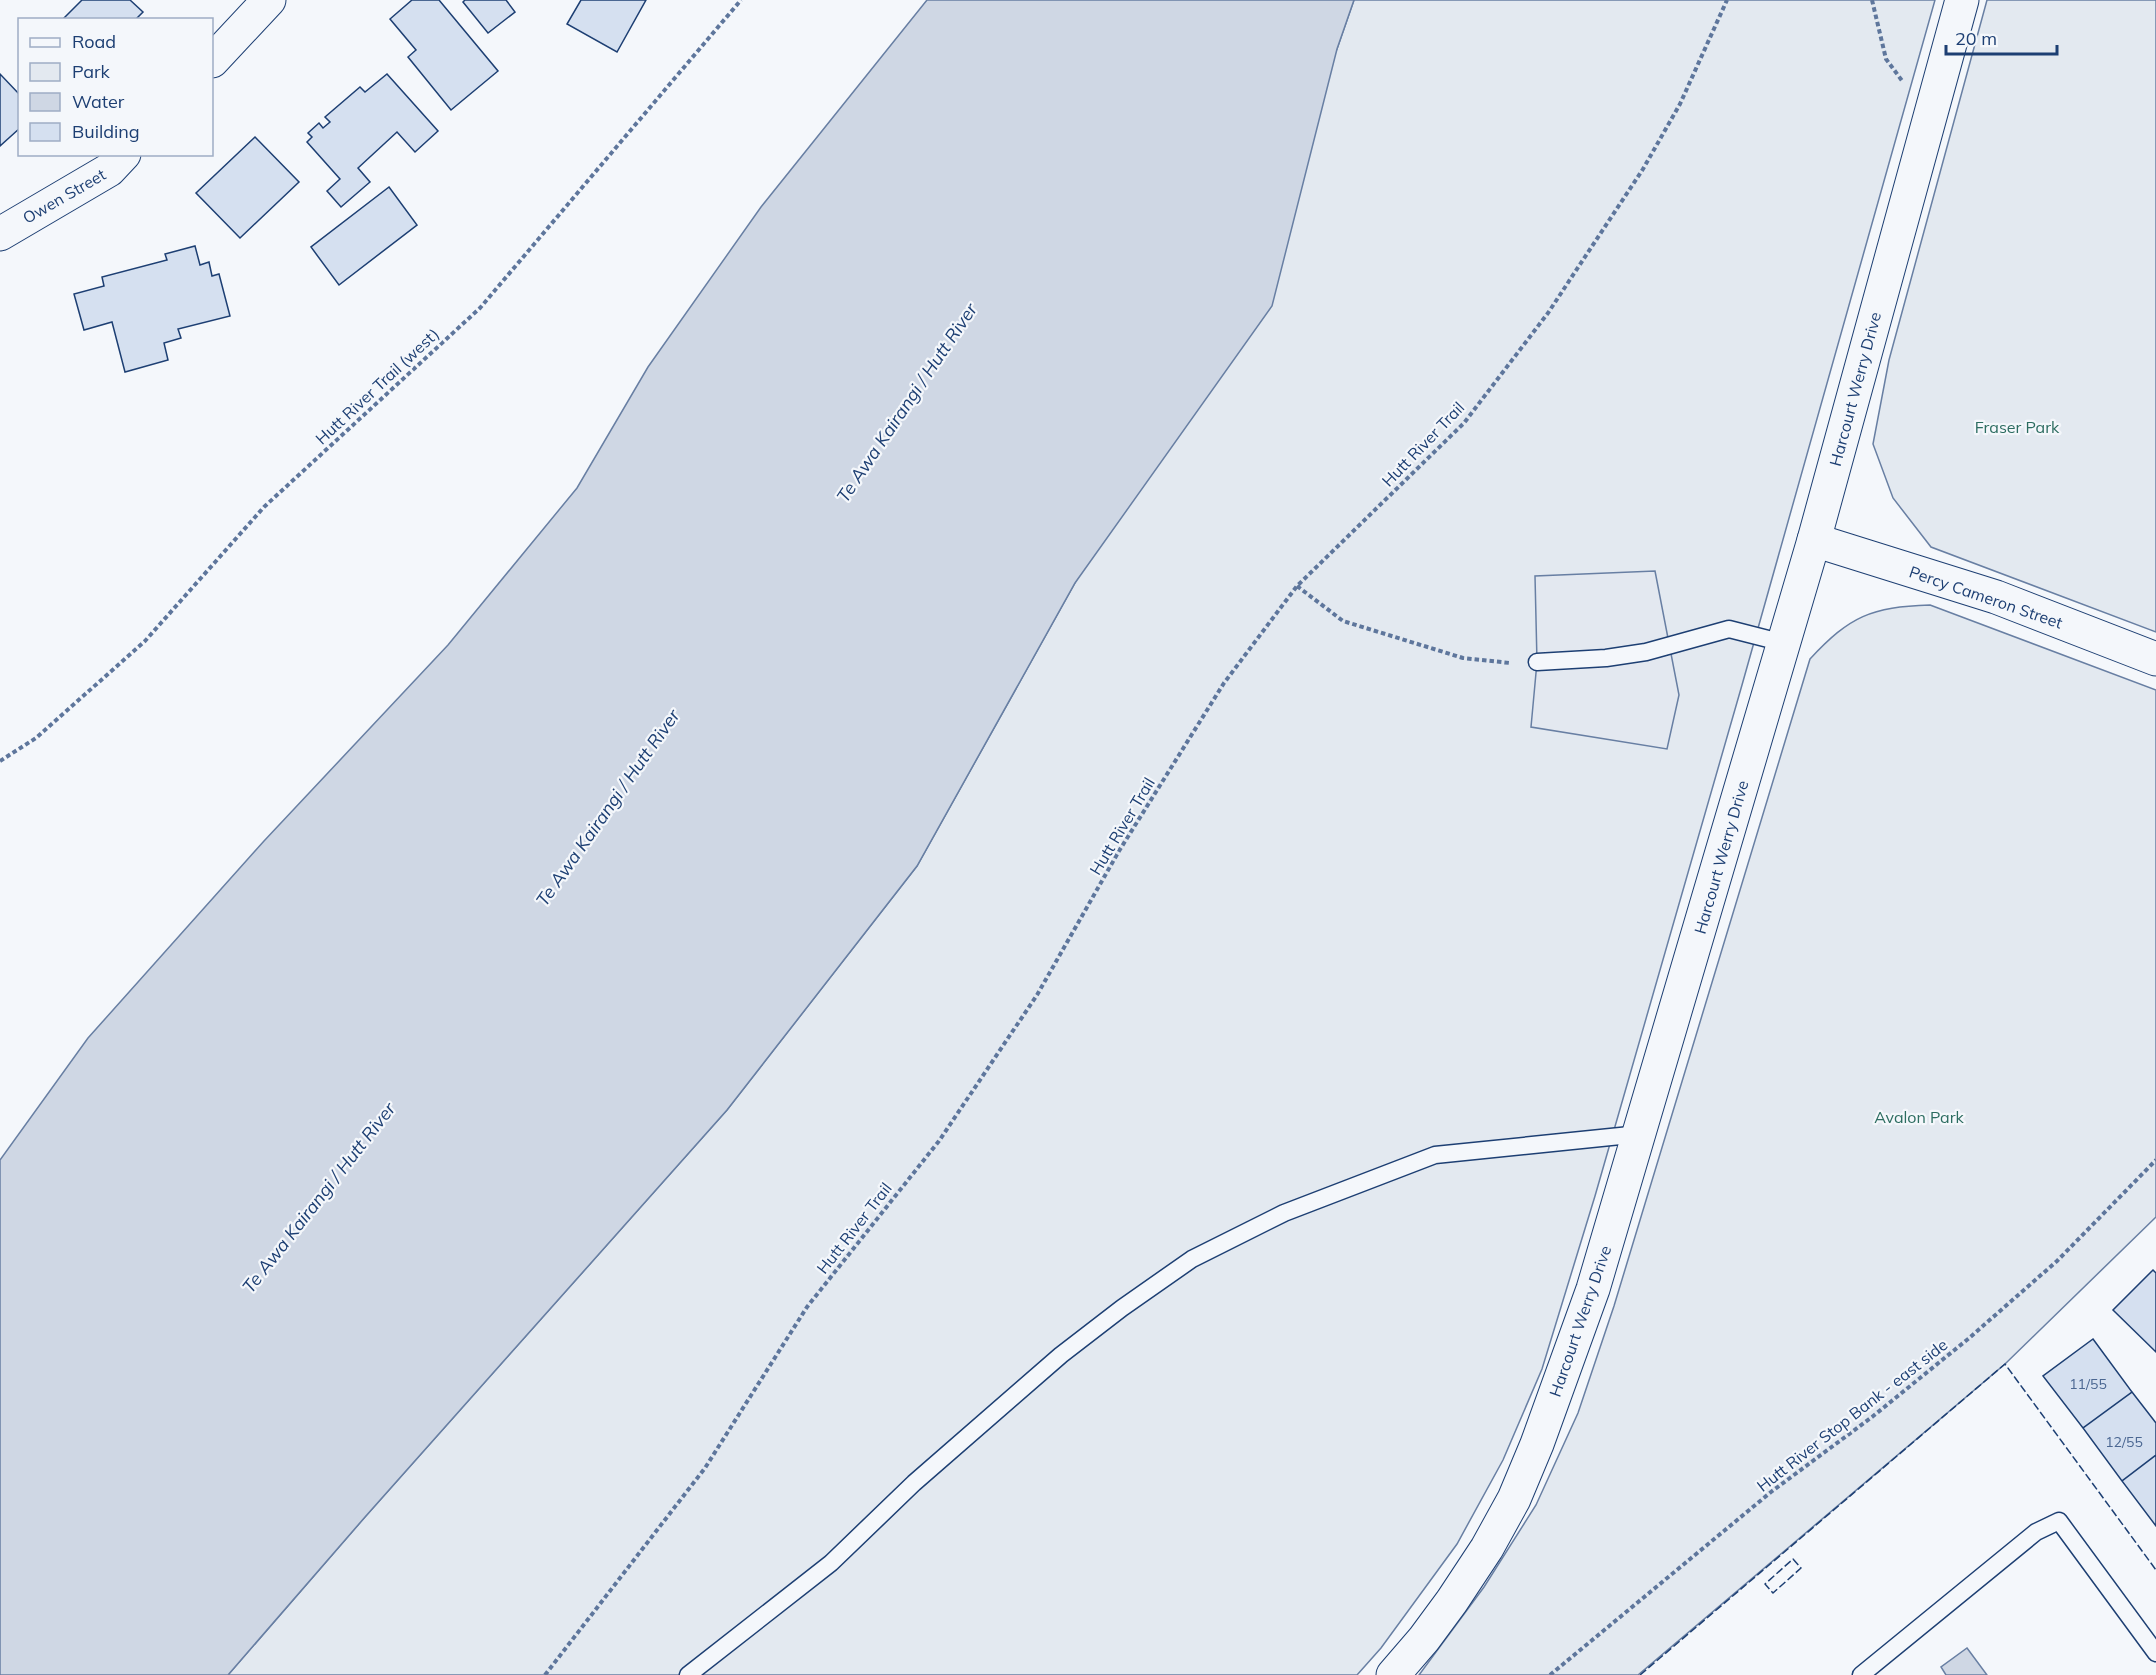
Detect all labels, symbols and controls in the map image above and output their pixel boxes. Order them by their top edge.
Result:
legend [18,18,213,156]
scale bar [1946,18,2057,56]
text: 20 m [1955,27,1997,50]
text: Road [72,30,116,53]
text: Park [72,60,111,83]
text: Water [72,90,125,113]
text: Building [72,120,140,143]
street label: Owen Street [19,164,109,228]
water label: Te Awa Kairangi / Hutt River [831,298,983,507]
street label: Harcourt Werry Drive [1825,310,1885,468]
street label: Hutt River Trail (west) [311,324,443,448]
street label: Hutt River Trail [1378,397,1468,491]
park label: Fraser Park [1975,417,2060,437]
street label: Percy Cameron Street [1907,561,2066,633]
water label: Te Awa Kairangi / Hutt River [531,704,685,911]
street label: Hutt River Trail [1085,774,1159,878]
street label: Harcourt Werry Drive [1690,778,1752,936]
water label: Te Awa Kairangi / Hutt River [237,1097,401,1298]
park label: Avalon Park [1874,1107,1964,1127]
street label: Hutt River Trail [812,1179,896,1277]
street label: Harcourt Werry Drive [1545,1243,1615,1399]
street label: Hutt River Stop Bank - east side [1753,1334,1951,1496]
house number: 11/55 [2069,1375,2107,1393]
house number: 12/55 [2105,1433,2143,1451]

